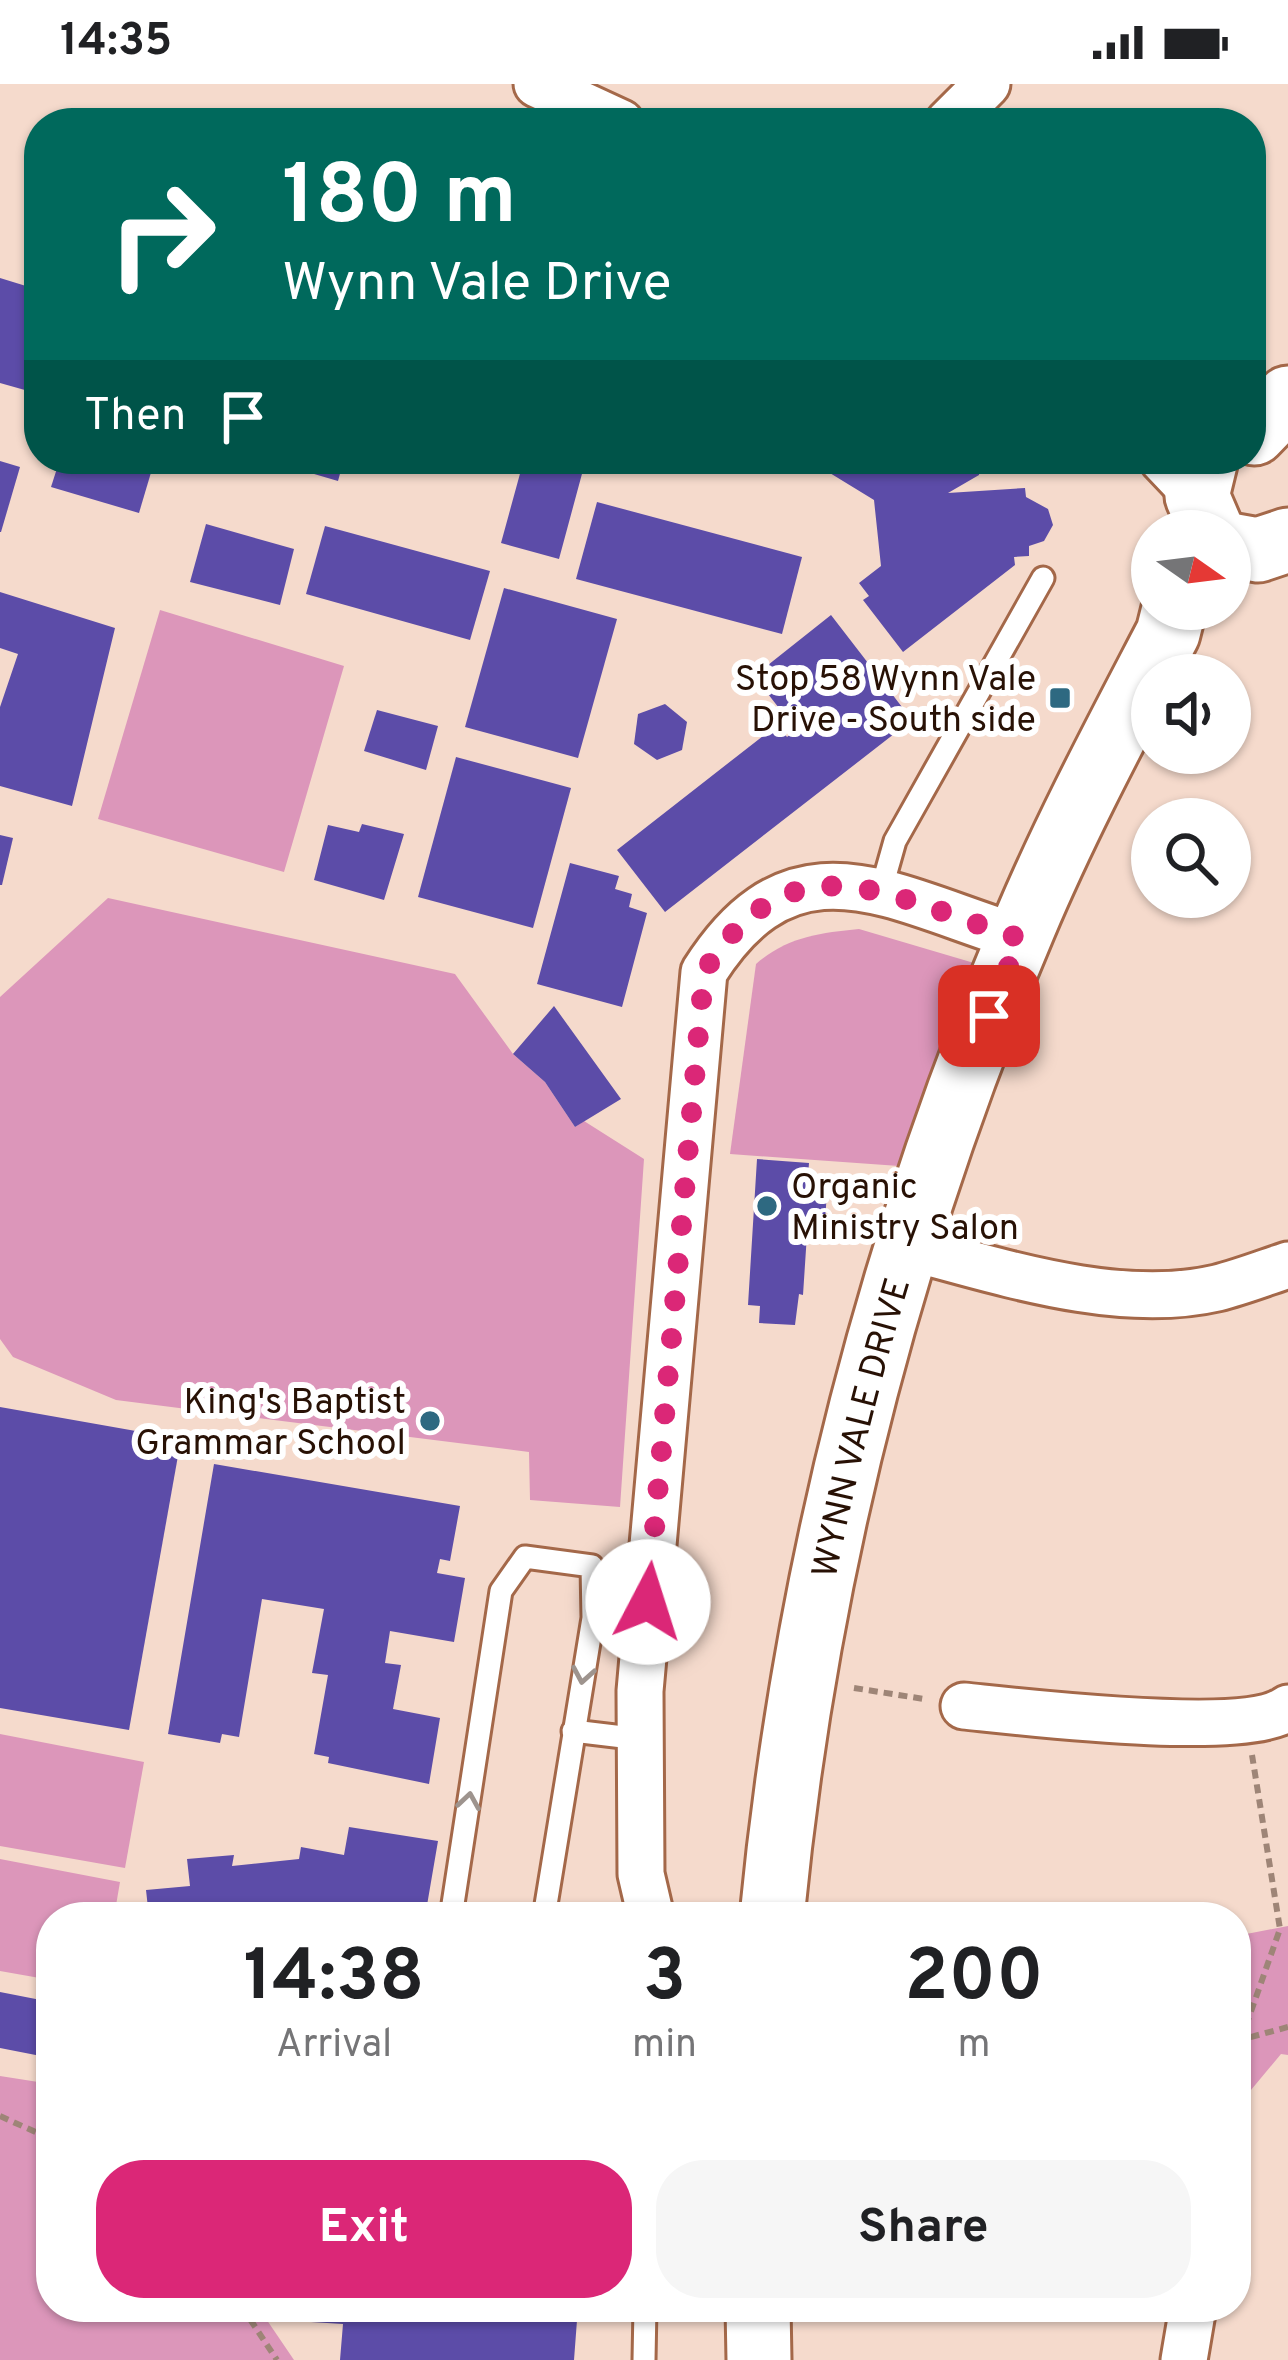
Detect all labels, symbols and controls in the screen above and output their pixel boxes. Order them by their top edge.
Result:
text: 14:35 [60,14,172,71]
text: 180 m [282,147,517,253]
icon: right [84,156,240,312]
text: Wynn Vale Drive [282,251,672,320]
icon: arrive [210,384,276,450]
text: Then [84,389,186,446]
north arrow [1131,510,1251,630]
map controls [1131,510,1251,918]
button: sound [1131,654,1251,774]
place label: Stop 58 Wynn Vale Drive - South side [735,658,1036,745]
marker: Stop 58 Wynn Vale Drive - South side [1047,685,1073,711]
button: search [1131,798,1251,918]
pin [938,965,1040,1067]
icon: arrive [956,983,1022,1049]
place label: Organic Ministry Salon [791,1166,1019,1253]
marker: Organic Ministry Salon [754,1193,780,1219]
street label: WYNN VALE DRIVE [804,1273,923,1582]
place label: King's Baptist Grammar School [135,1381,406,1468]
marker: King's Baptist Grammar School [417,1408,443,1434]
position arrow [585,1539,711,1665]
one-way arrow [571,1665,596,1685]
one-way arrow [455,1792,481,1811]
text: 14:38 [244,1934,425,2026]
text: 3 [643,1934,686,2026]
text: 200 [905,1934,1043,2026]
text: Arrival [276,2022,392,2071]
text: min [632,2022,697,2071]
text: m [957,2022,991,2071]
button: Exit [96,2160,632,2298]
button: Share [656,2160,1191,2298]

